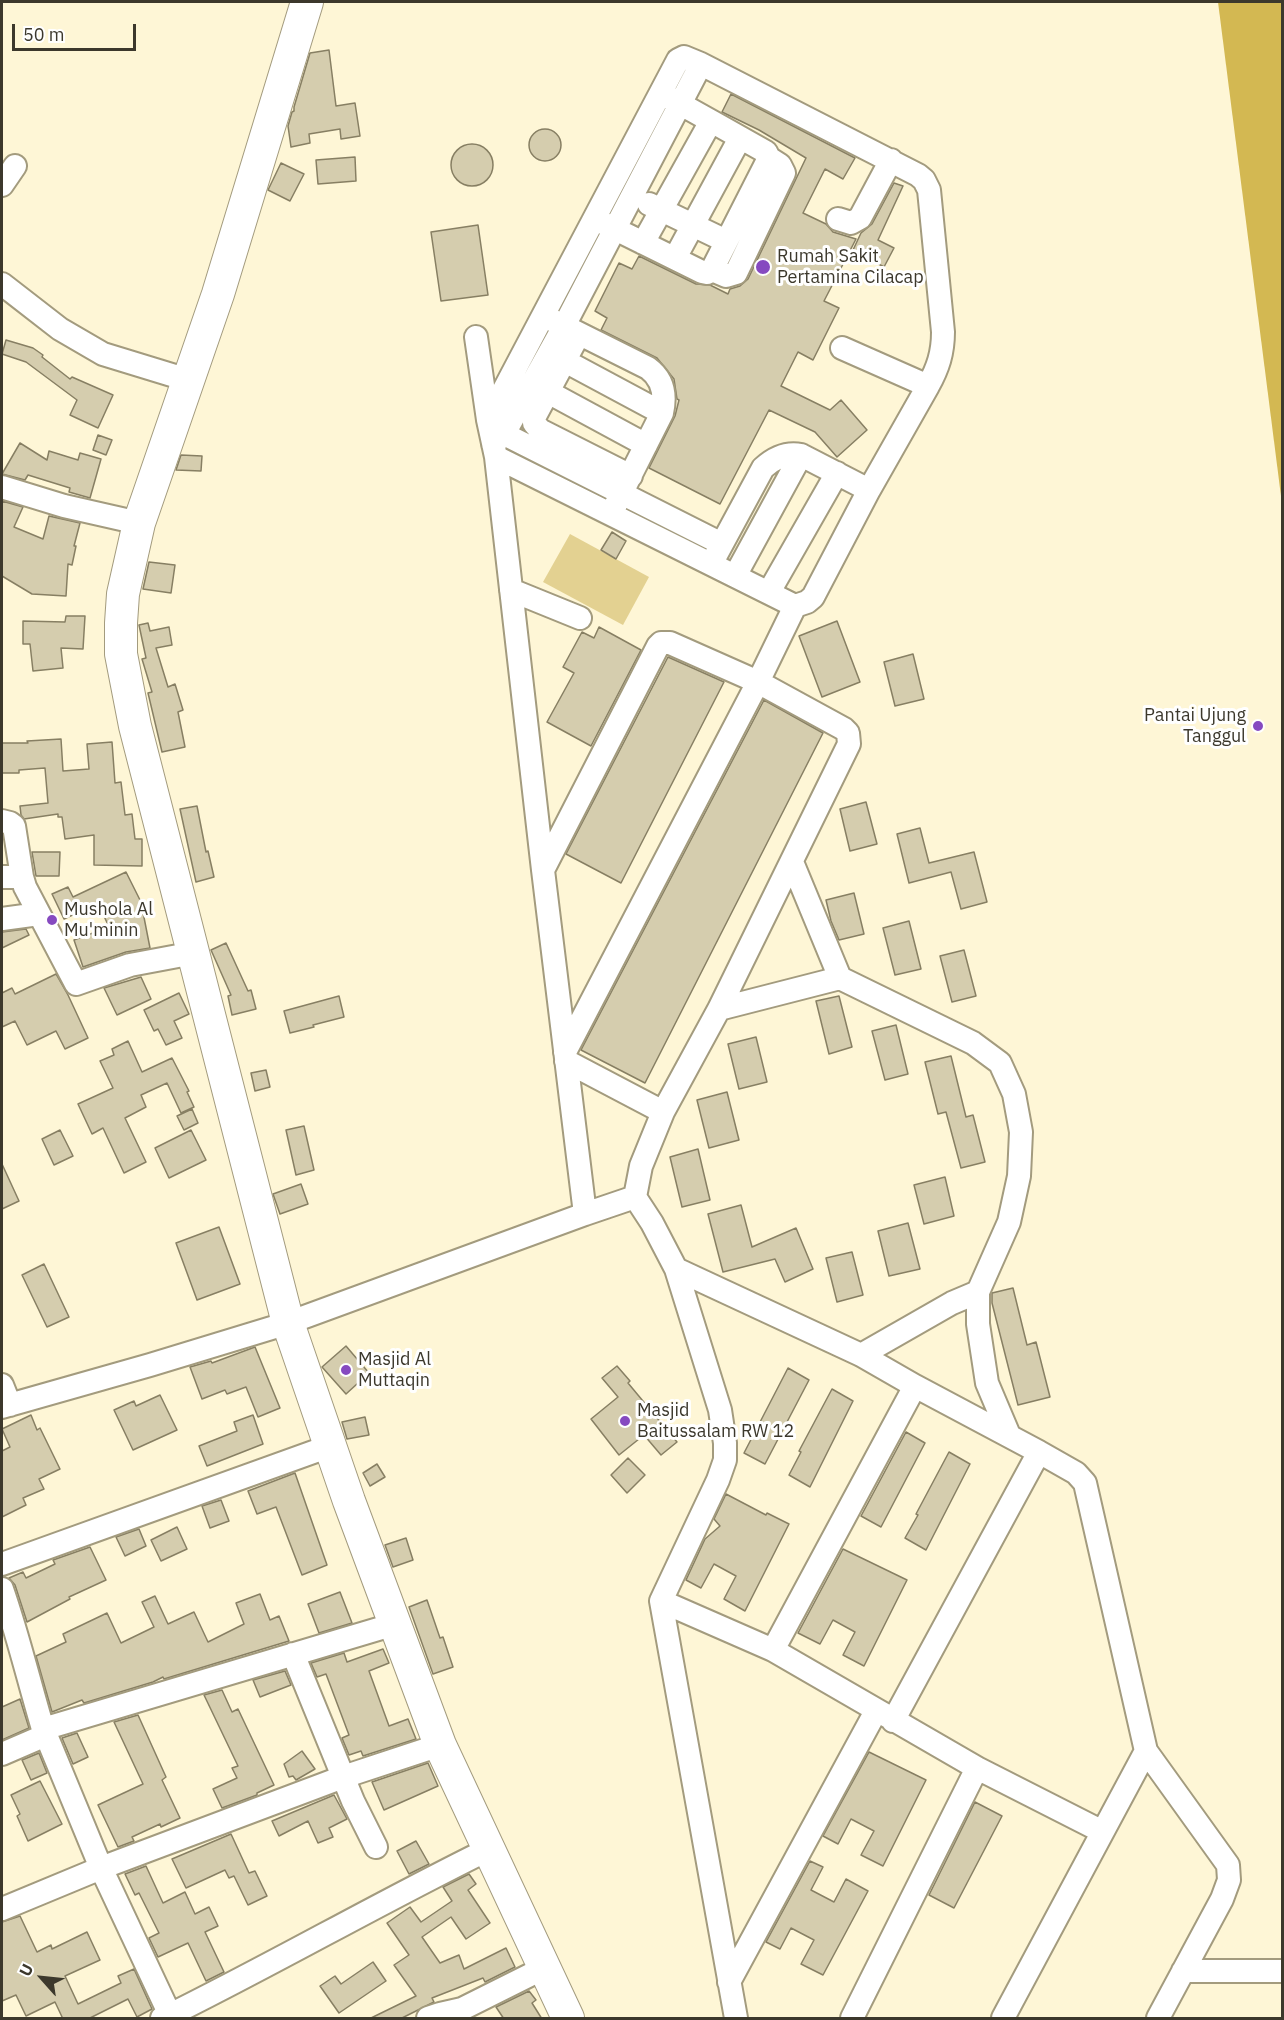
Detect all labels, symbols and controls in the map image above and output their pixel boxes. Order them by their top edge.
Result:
scale bar [15,12,140,50]
text: 50 m [23,23,65,46]
place label: Rumah Sakit Pertamina Cilacap [777,246,924,288]
marker: Rumah Sakit Pertamina Cilacap [754,258,772,276]
place label: Pantai Ujung Tanggul [1144,705,1246,748]
marker: Pantai Ujung Tanggul [1251,719,1265,733]
place label: Mushola Al Mu'minin [64,899,153,942]
marker: Mushola Al Mu'minin [45,913,59,927]
place label: Masjid Al Muttaqin [358,1349,431,1392]
marker: Masjid Al Muttaqin [339,1363,353,1377]
place label: Masjid Baitussalam RW 12 [637,1400,794,1442]
marker: Masjid Baitussalam RW 12 [618,1414,632,1428]
north arrow [12,1948,72,2008]
text: U [15,1960,37,1979]

